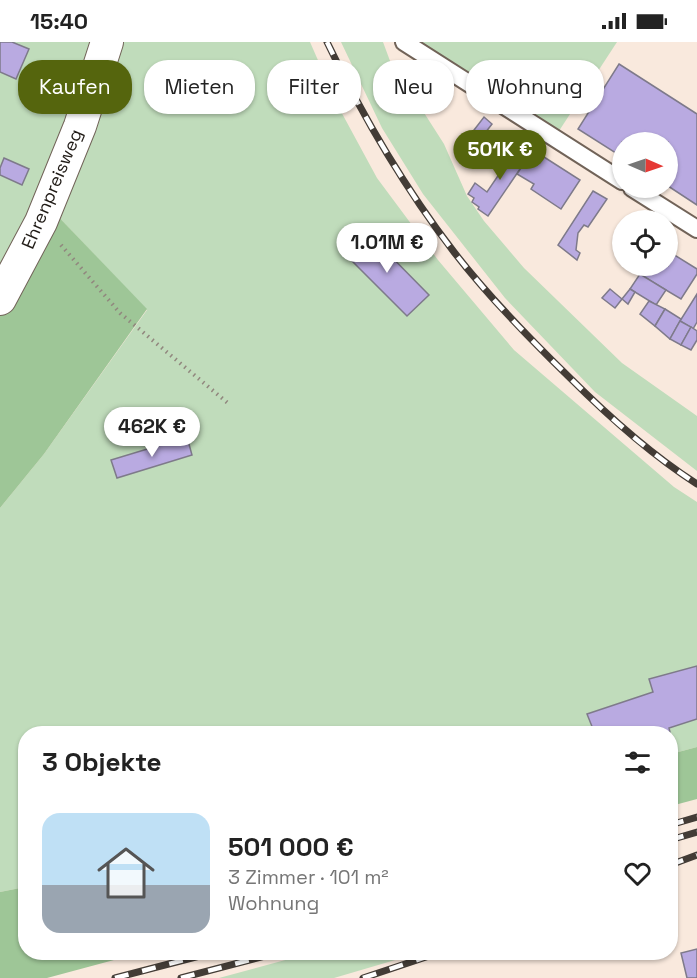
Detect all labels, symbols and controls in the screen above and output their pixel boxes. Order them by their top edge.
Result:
text: 15:40 [30,7,88,35]
chip: Kaufen [18,60,132,114]
chip: Mieten [144,60,255,114]
chip: Filter [267,60,361,114]
chip: Neu [373,60,454,114]
chip: Wohnung [466,60,604,114]
street label: Ehrenpreisweg [16,125,87,252]
pin: 501K € [451,130,549,181]
north arrow [612,132,678,198]
map controls [612,132,678,276]
text: 501K € [467,136,533,162]
button: locate [612,210,678,276]
pin: 1.01M € [332,223,442,274]
text: 1.01M € [350,229,424,255]
pin: 462K € [103,407,201,458]
text: 462K € [118,413,186,439]
text: 3 Objekte [42,745,162,779]
icon: filters [621,746,654,779]
text: 501 000 € [228,830,354,864]
icon: home [90,837,162,909]
icon: heart [621,857,654,890]
text: 3 Zimmer · 101 m² [228,864,389,890]
text: Wohnung [228,890,319,916]

